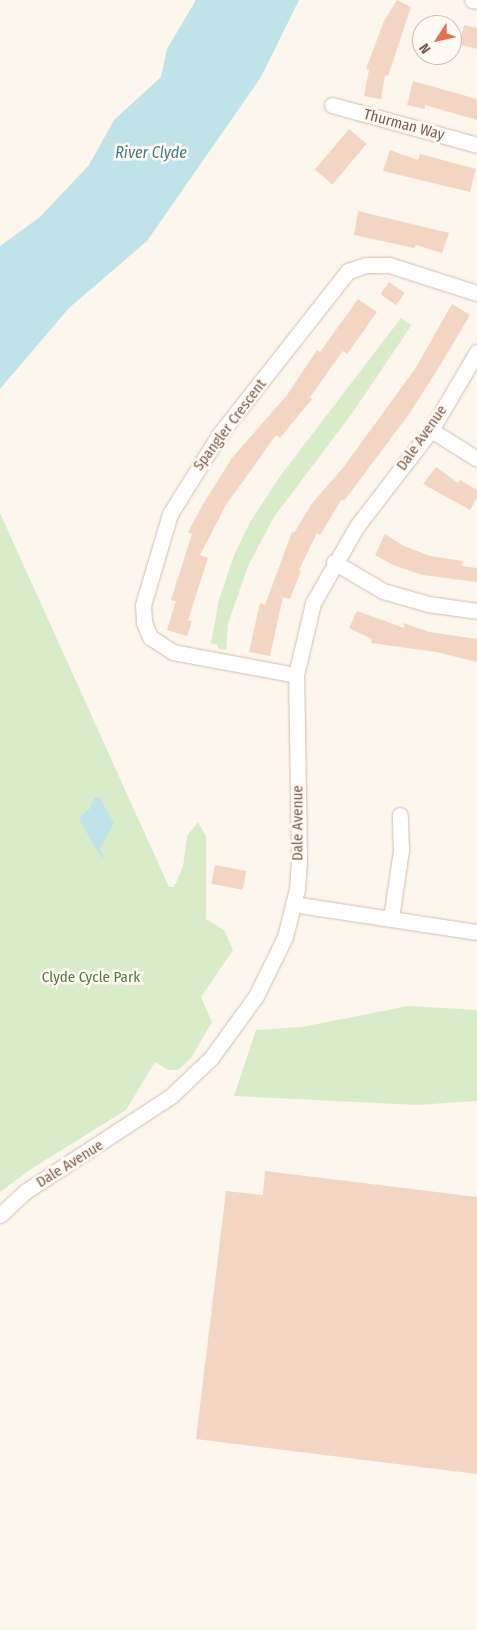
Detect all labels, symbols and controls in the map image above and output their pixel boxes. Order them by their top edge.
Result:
north arrow [412,15,462,65]
text: N [416,40,434,57]
street label: Thurman Way [362,106,446,144]
water label: River Clyde [115,143,187,163]
street label: Spangler Crescent [190,376,270,474]
street label: Dale Avenue [393,402,451,474]
street label: Dale Avenue [289,785,307,861]
park label: Clyde Cycle Park [42,969,140,987]
street label: Dale Avenue [33,1136,107,1192]

